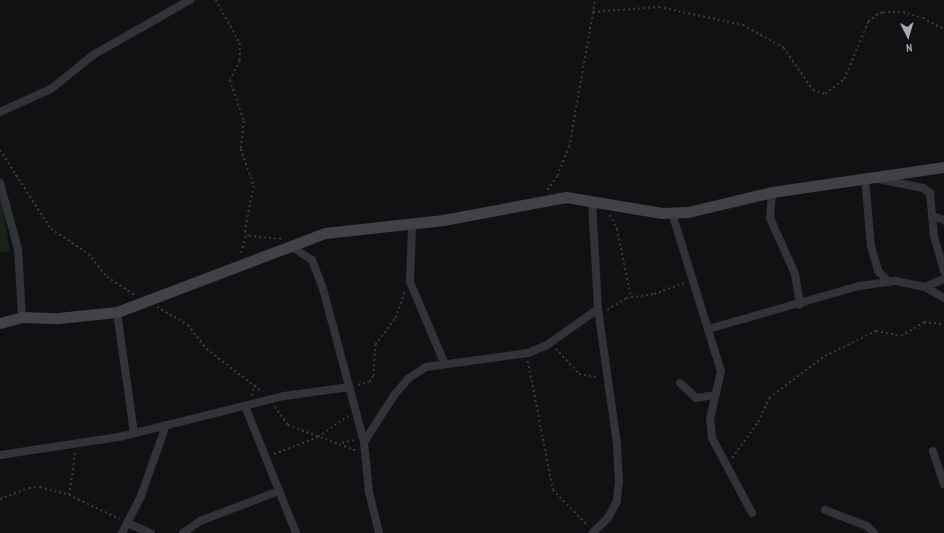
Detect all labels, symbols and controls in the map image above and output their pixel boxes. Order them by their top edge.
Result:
north arrow [888,16,928,56]
text: N [905,41,913,55]

